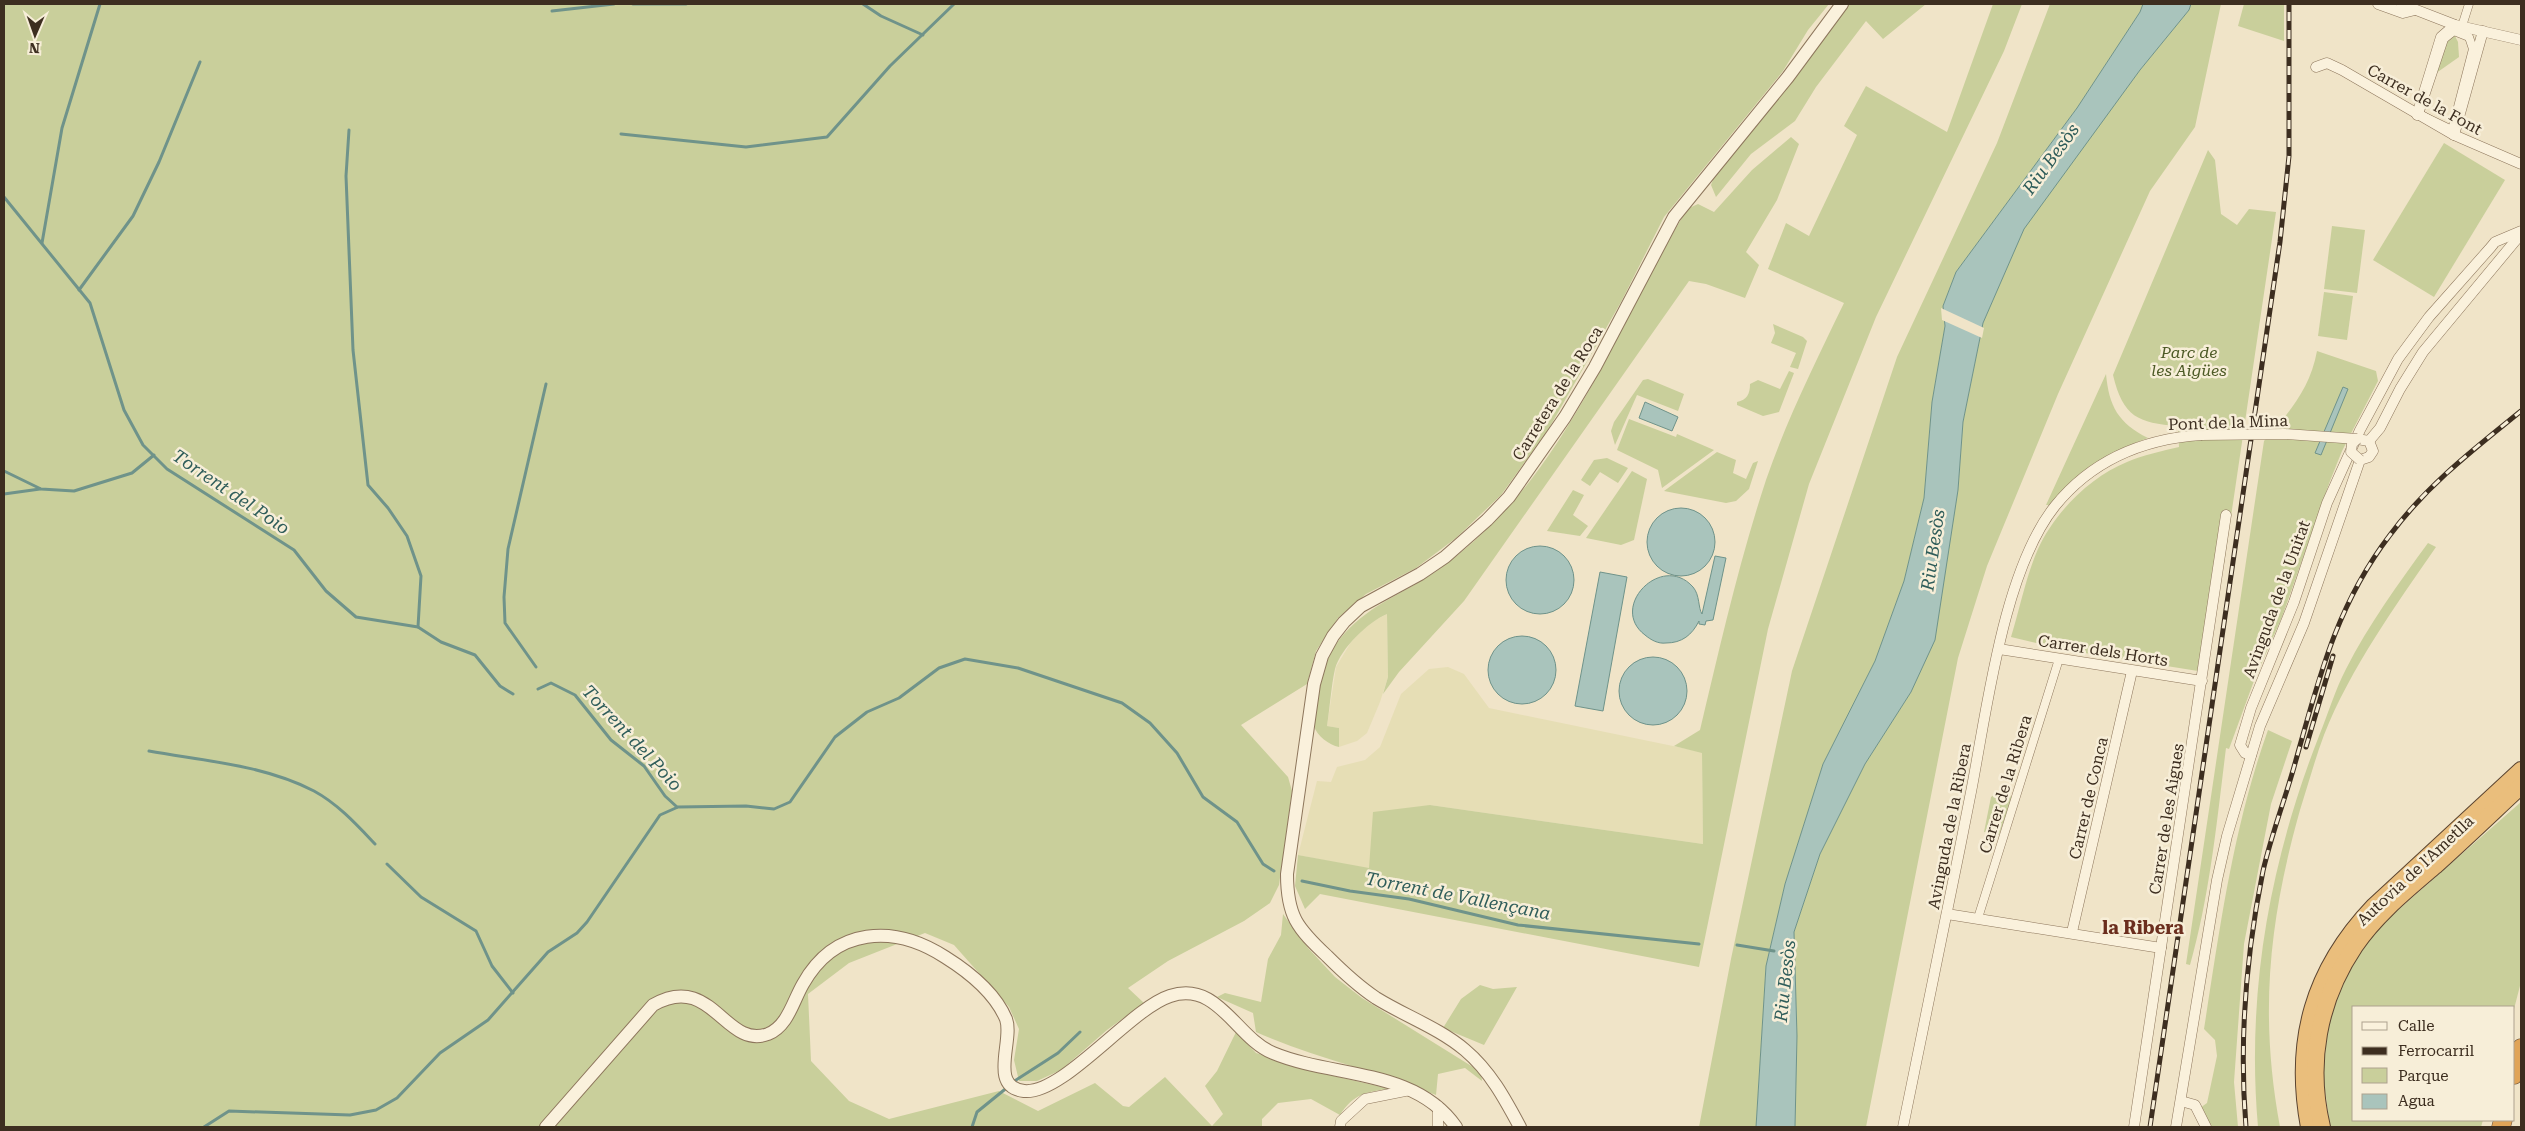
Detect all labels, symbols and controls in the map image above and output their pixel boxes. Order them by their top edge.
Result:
north arrow [10,10,60,60]
text: N [29,40,40,56]
street label: Carrer de la Font [2364,60,2485,139]
water label: Riu Besòs [2017,119,2083,199]
street label: Carretera de la Roca [1508,322,1607,464]
park label: Parc de les Aigües [2151,343,2227,380]
street label: Pont de la Mina [2168,411,2289,434]
water label: Torrent del Poio [169,445,294,539]
water label: Riu Besòs [1916,508,1949,593]
street label: Avinguda de la Unitat [2239,518,2314,681]
street label: Carrer dels Horts [2037,631,2170,670]
water label: Torrent del Poio [578,680,687,795]
street label: Carrer de la Ribera [1975,712,2036,856]
street label: Carrer de Conca [2065,735,2112,861]
street label: Avinguda de la Ribera [1924,741,1975,911]
street label: Carrer de les Aigues [2145,742,2188,896]
street label: Autovia de l'Ametlla [2353,811,2478,929]
water label: Torrent de Vallençana [1364,867,1553,924]
district label: la Ribera [2102,917,2184,938]
water label: Riu Besòs [1770,939,1799,1024]
legend [2352,1006,2515,1121]
text: Calle [2398,1017,2434,1035]
text: Ferrocarril [2398,1042,2475,1060]
text: Parque [2398,1067,2449,1085]
text: Agua [2398,1092,2435,1110]

